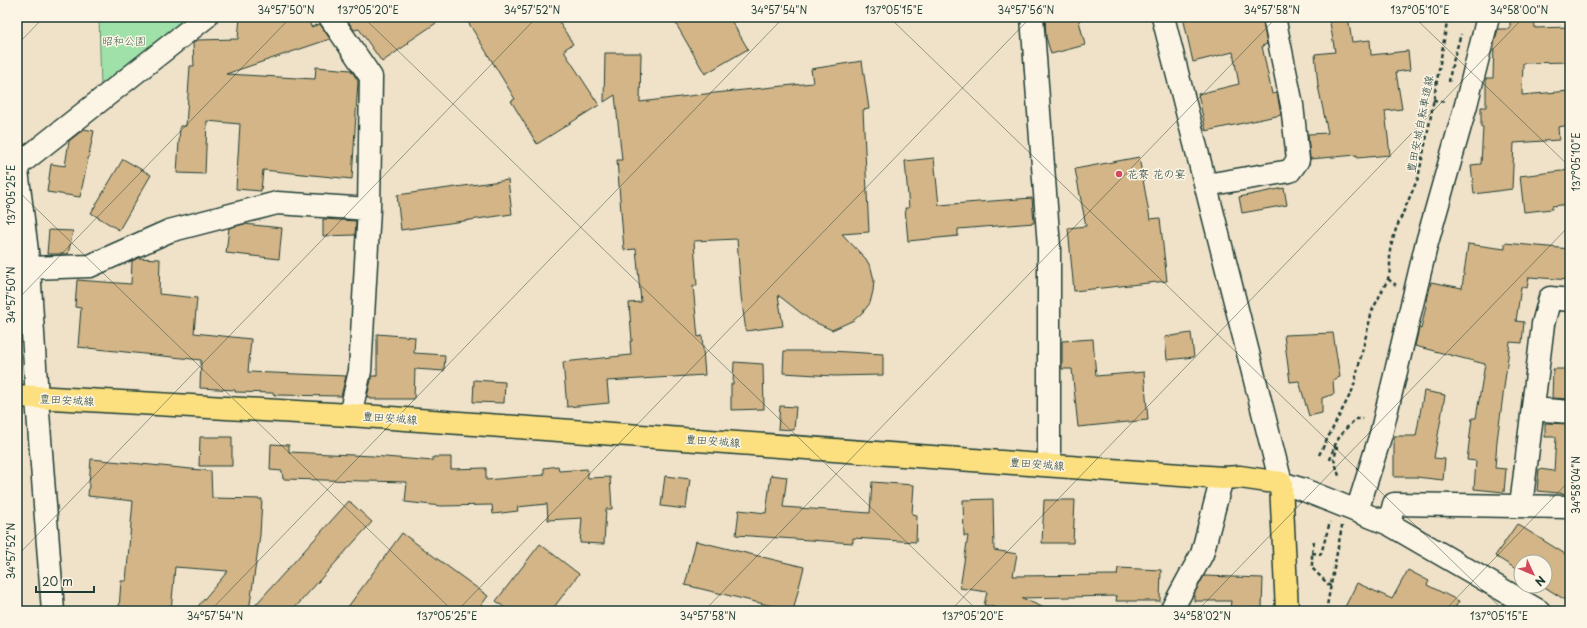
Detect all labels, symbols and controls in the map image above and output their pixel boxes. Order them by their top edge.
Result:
text: 34°57'50"N [257,2,315,17]
text: 137°05'20"E [337,2,399,17]
text: 34°57'52"N [504,2,560,17]
text: 34°57'54"N [751,2,807,17]
text: 137°05'15"E [865,2,923,17]
text: 34°57'56"N [998,2,1055,17]
text: 34°57'58"N [1244,2,1300,17]
text: 137°05'10"E [1391,2,1449,17]
text: 34°58'00"N [1490,2,1548,17]
park label: 昭和公園 [102,32,146,49]
street label: 豊田安城自転車道線 [1402,74,1437,174]
text: 137°05'10"E [1568,133,1583,191]
text: 137°05'25"E [3,165,18,225]
place label: 花寮 花の宴 [1127,165,1186,182]
marker: 花寮 花の宴 [1114,169,1124,179]
text: 34°57'50"N [3,266,18,324]
street label: 豊田安城線 [39,390,95,409]
street label: 豊田安城線 [362,407,418,428]
street label: 豊田安城線 [685,430,741,451]
street label: 豊田安城線 [1009,453,1065,474]
text: 34°58'04"N [1568,456,1583,514]
text: 34°57'52"N [3,523,18,579]
north arrow [1513,554,1553,594]
scale bar [36,568,94,594]
text: 20 m [42,572,73,590]
text: N [1531,572,1550,591]
text: 34°57'54"N [187,608,243,623]
text: 137°05'25"E [417,608,477,623]
text: 34°57'58"N [680,608,736,623]
text: 137°05'20"E [942,608,1004,623]
text: 34°58'02"N [1173,608,1231,623]
text: 137°05'15"E [1470,608,1528,623]

